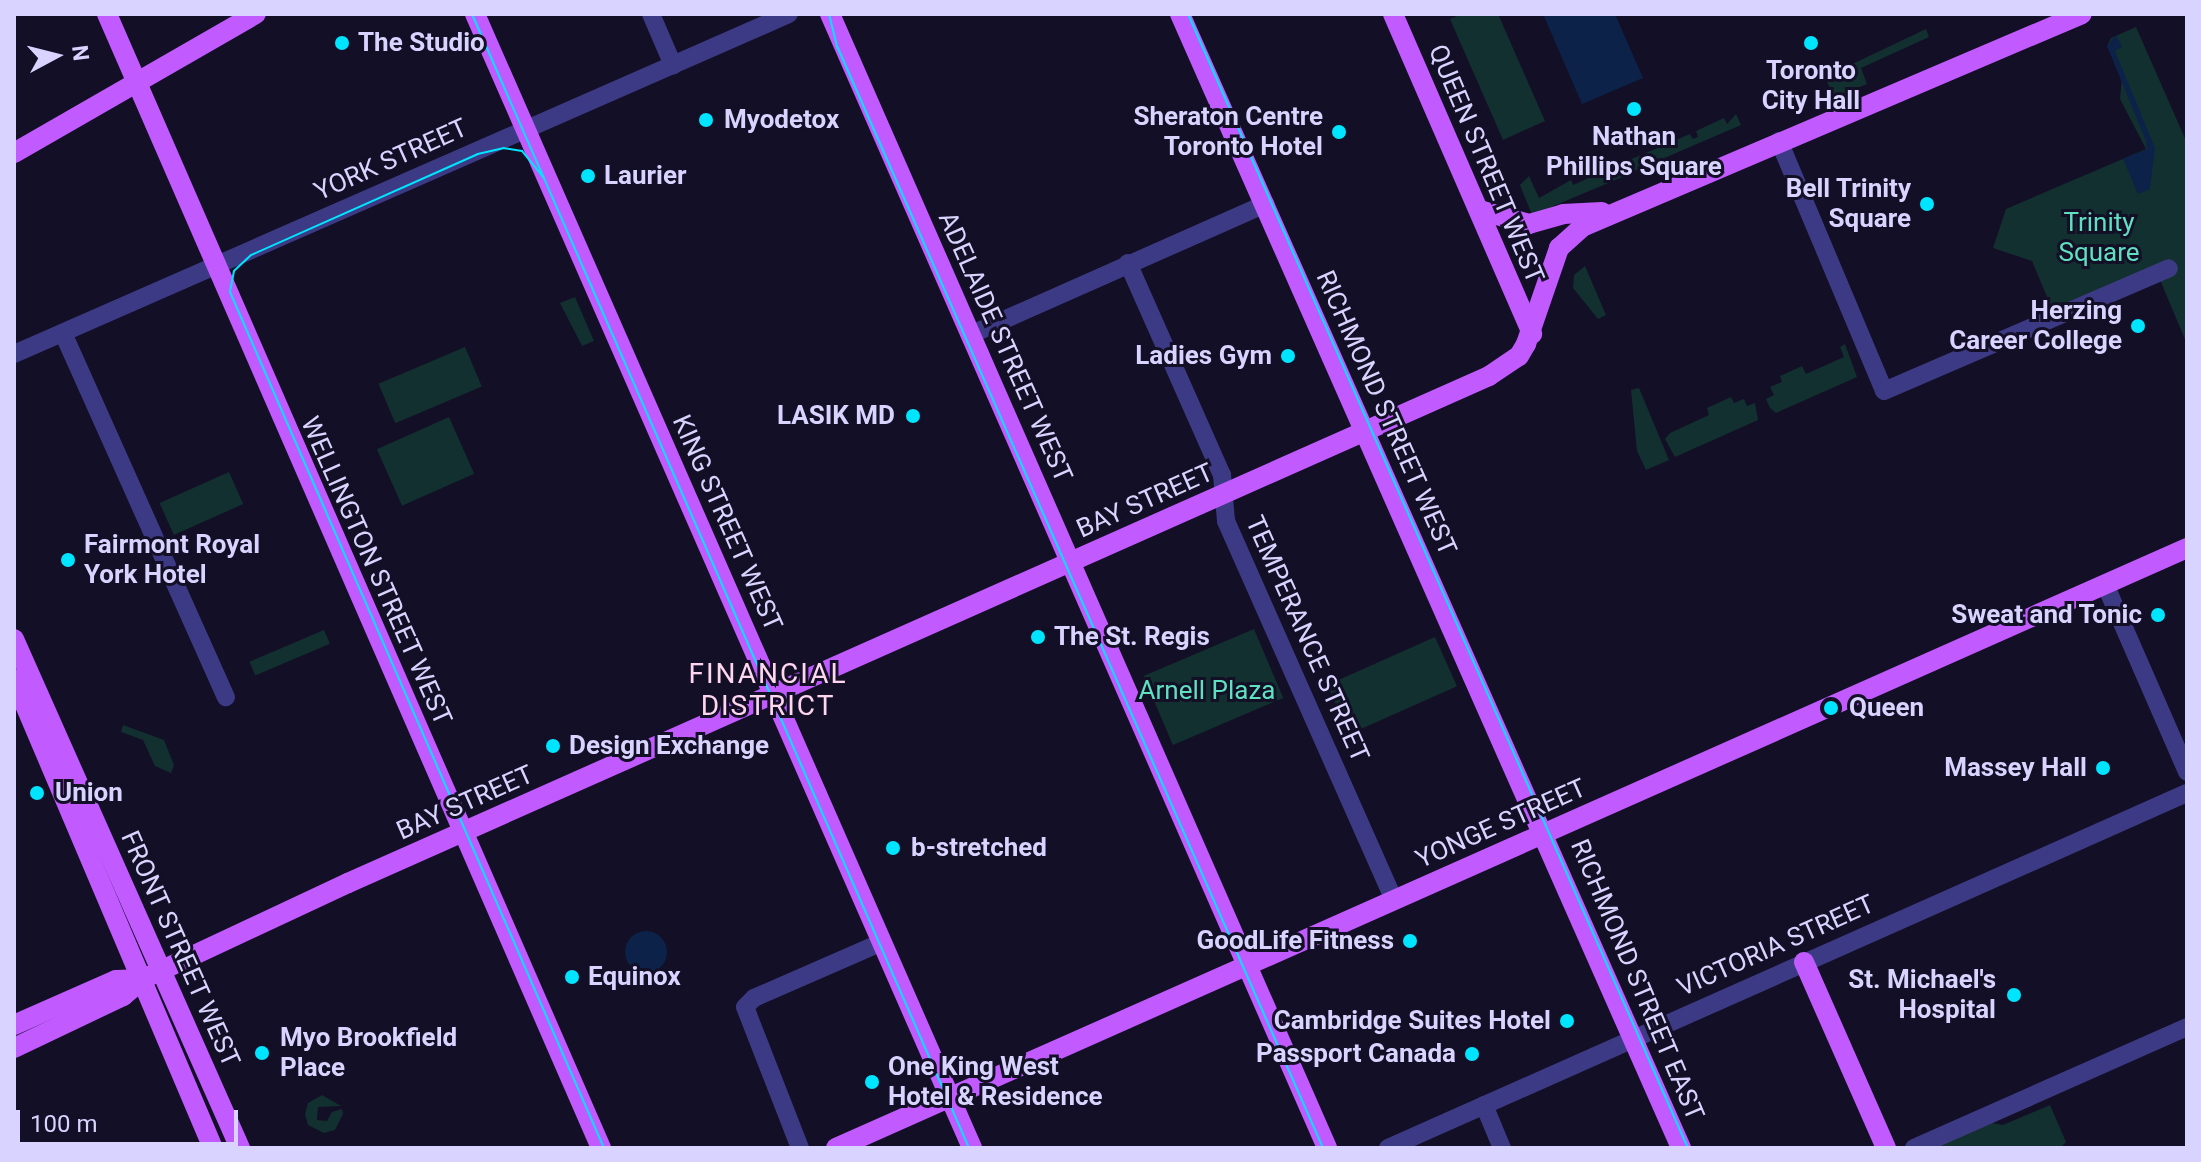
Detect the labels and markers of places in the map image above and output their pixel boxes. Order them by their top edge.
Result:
place label: The Studio [358,27,485,59]
marker: The Studio [333,34,351,52]
marker: Toronto City Hall [1802,34,1820,52]
place label: Toronto City Hall [1762,55,1860,116]
marker: Nathan Phillips Square [1625,100,1643,118]
place label: Sheraton Centre Toronto Hotel [1133,101,1323,162]
place label: Myodetox [724,104,839,136]
marker: Myodetox [695,109,717,131]
place label: Nathan Phillips Square [1546,121,1722,182]
marker: Sheraton Centre Toronto Hotel [1330,123,1348,141]
place label: Laurier [604,160,687,192]
marker: Laurier [579,167,597,185]
place label: Bell Trinity Square [1785,173,1911,234]
marker: Bell Trinity Square [1918,195,1936,213]
place label: Herzing Career College [1949,295,2122,356]
marker: Herzing Career College [2129,317,2147,335]
place label: Ladies Gym [1135,340,1272,372]
marker: Ladies Gym [1279,347,1297,365]
place label: LASIK MD [777,400,895,432]
marker: LASIK MD [902,405,924,427]
place label: Fairmont Royal York Hotel [84,529,260,590]
marker: Fairmont Royal York Hotel [59,551,77,569]
place label: Sweat and Tonic [1951,599,2142,631]
marker: Sweat and Tonic [2149,606,2167,624]
place label: The St. Regis [1054,621,1210,653]
marker: The St. Regis [1029,628,1047,646]
place label: Queen [1849,692,1924,724]
marker: Queen [1820,697,1842,719]
place label: Design Exchange [569,730,769,762]
marker: Design Exchange [544,737,562,755]
place label: Massey Hall [1944,752,2087,784]
marker: Massey Hall [2094,759,2112,777]
place label: Union [55,777,123,809]
marker: Union [26,782,48,804]
place label: b-stretched [911,832,1047,864]
marker: b-stretched [882,837,904,859]
place label: GoodLife Fitness [1197,925,1394,957]
marker: GoodLife Fitness [1401,932,1419,950]
place label: Equinox [588,961,681,993]
place label: St. Michael's Hospital [1848,964,1996,1026]
marker: Equinox [563,968,581,986]
marker: St. Michael's Hospital [2003,984,2025,1006]
place label: Cambridge Suites Hotel [1274,1005,1551,1037]
marker: Cambridge Suites Hotel [1558,1012,1576,1030]
place label: Myo Brookfield Place [280,1022,457,1084]
place label: Passport Canada [1256,1038,1456,1070]
marker: Myo Brookfield Place [251,1042,273,1064]
marker: Passport Canada [1463,1045,1481,1063]
place label: One King West Hotel & Residence [888,1051,1103,1112]
marker: One King West Hotel & Residence [863,1073,881,1091]

